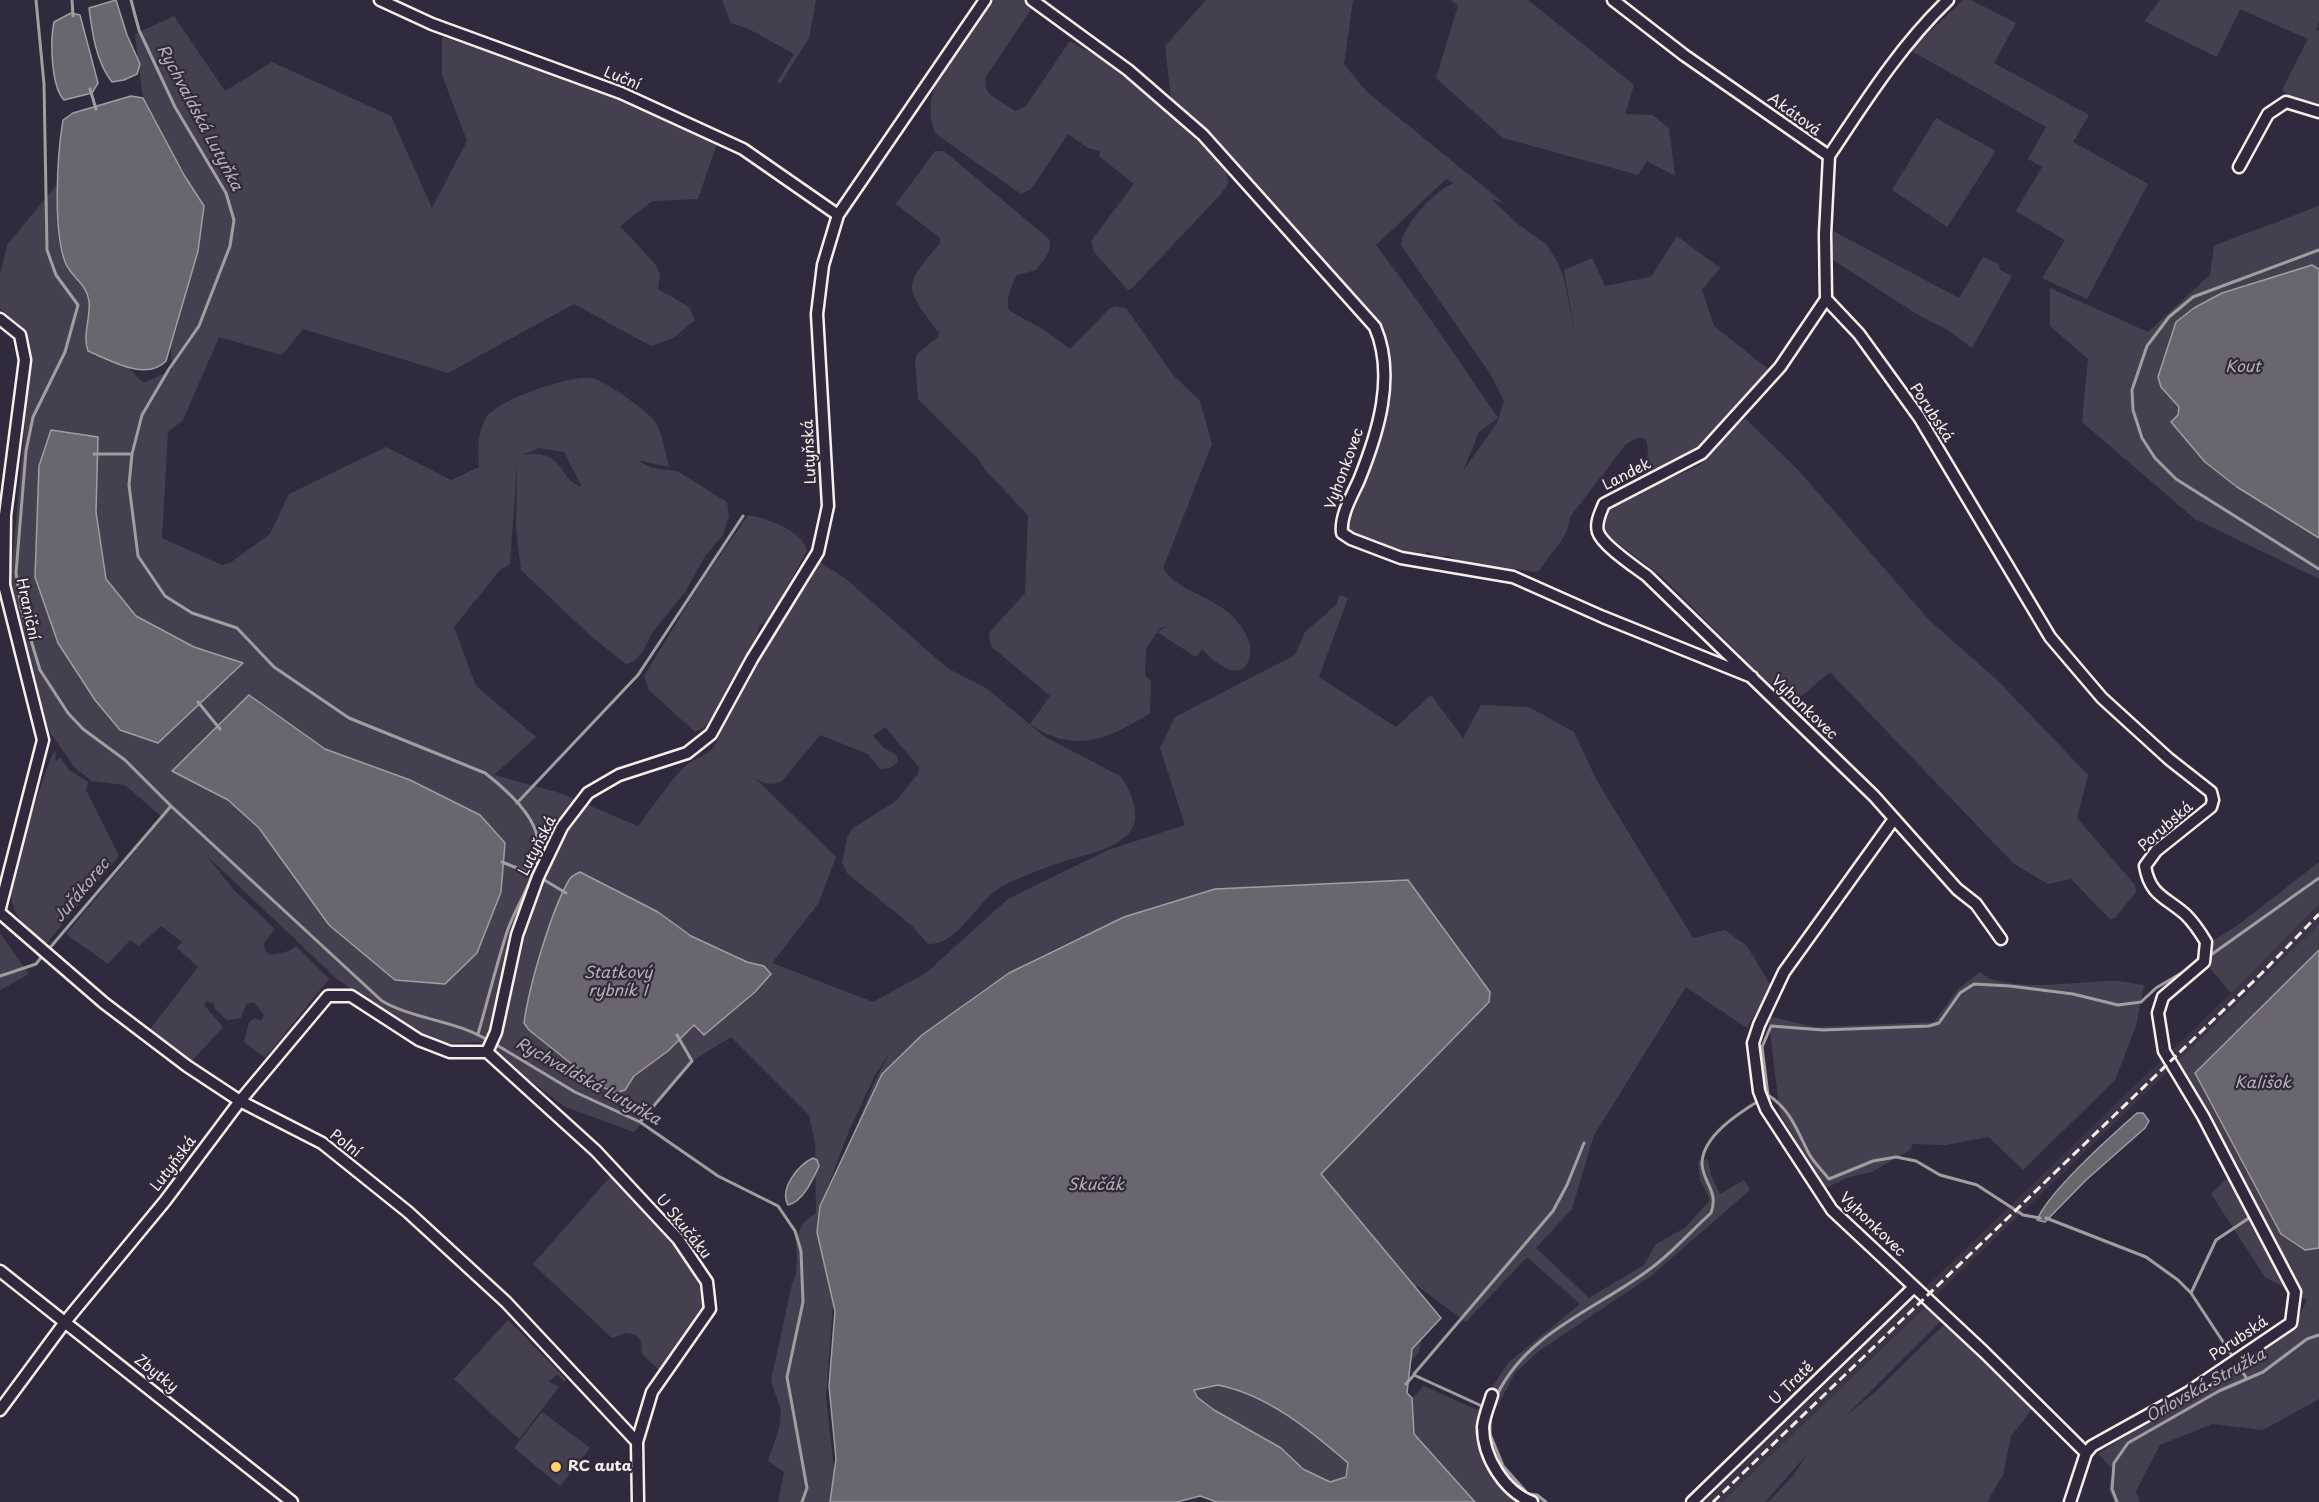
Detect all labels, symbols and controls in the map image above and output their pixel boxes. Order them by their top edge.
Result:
water label: Rychvaldská Lutyňka [152,42,246,194]
street label: Luční [601,64,643,94]
street label: Akátová [1764,90,1824,140]
water label: Kout [2225,358,2261,378]
street label: Porubská [1905,380,1957,446]
street label: Lutyňská [799,419,821,485]
street label: Vyhonkovec [1322,426,1368,512]
street label: Landek [1600,455,1654,495]
street label: Hraniční [12,576,42,642]
street label: Vyhonkovec [1767,672,1841,744]
street label: Porubská [2135,798,2197,856]
street label: Lutyňská [515,813,561,879]
water label: Juřákorec [50,855,114,927]
water label: Statkový rybník I [584,964,652,1002]
water label: Rychvaldská Lutyňka [512,1034,664,1130]
water label: Kališok [2235,1074,2291,1094]
street label: Polní [326,1126,364,1162]
street label: Lutyňská [147,1133,201,1195]
water label: Skučák [1068,1176,1124,1196]
street label: Vyhonkovec [1835,1189,1909,1261]
street label: U Skučáku [652,1191,714,1263]
street label: Porubská [2206,1313,2272,1365]
water label: Orlovská Stružka [2143,1345,2269,1427]
street label: Zbytky [130,1351,182,1397]
street label: U Tratě [1766,1359,1818,1409]
place label: RC auta [568,1458,632,1476]
marker: RC auta [549,1460,563,1474]

